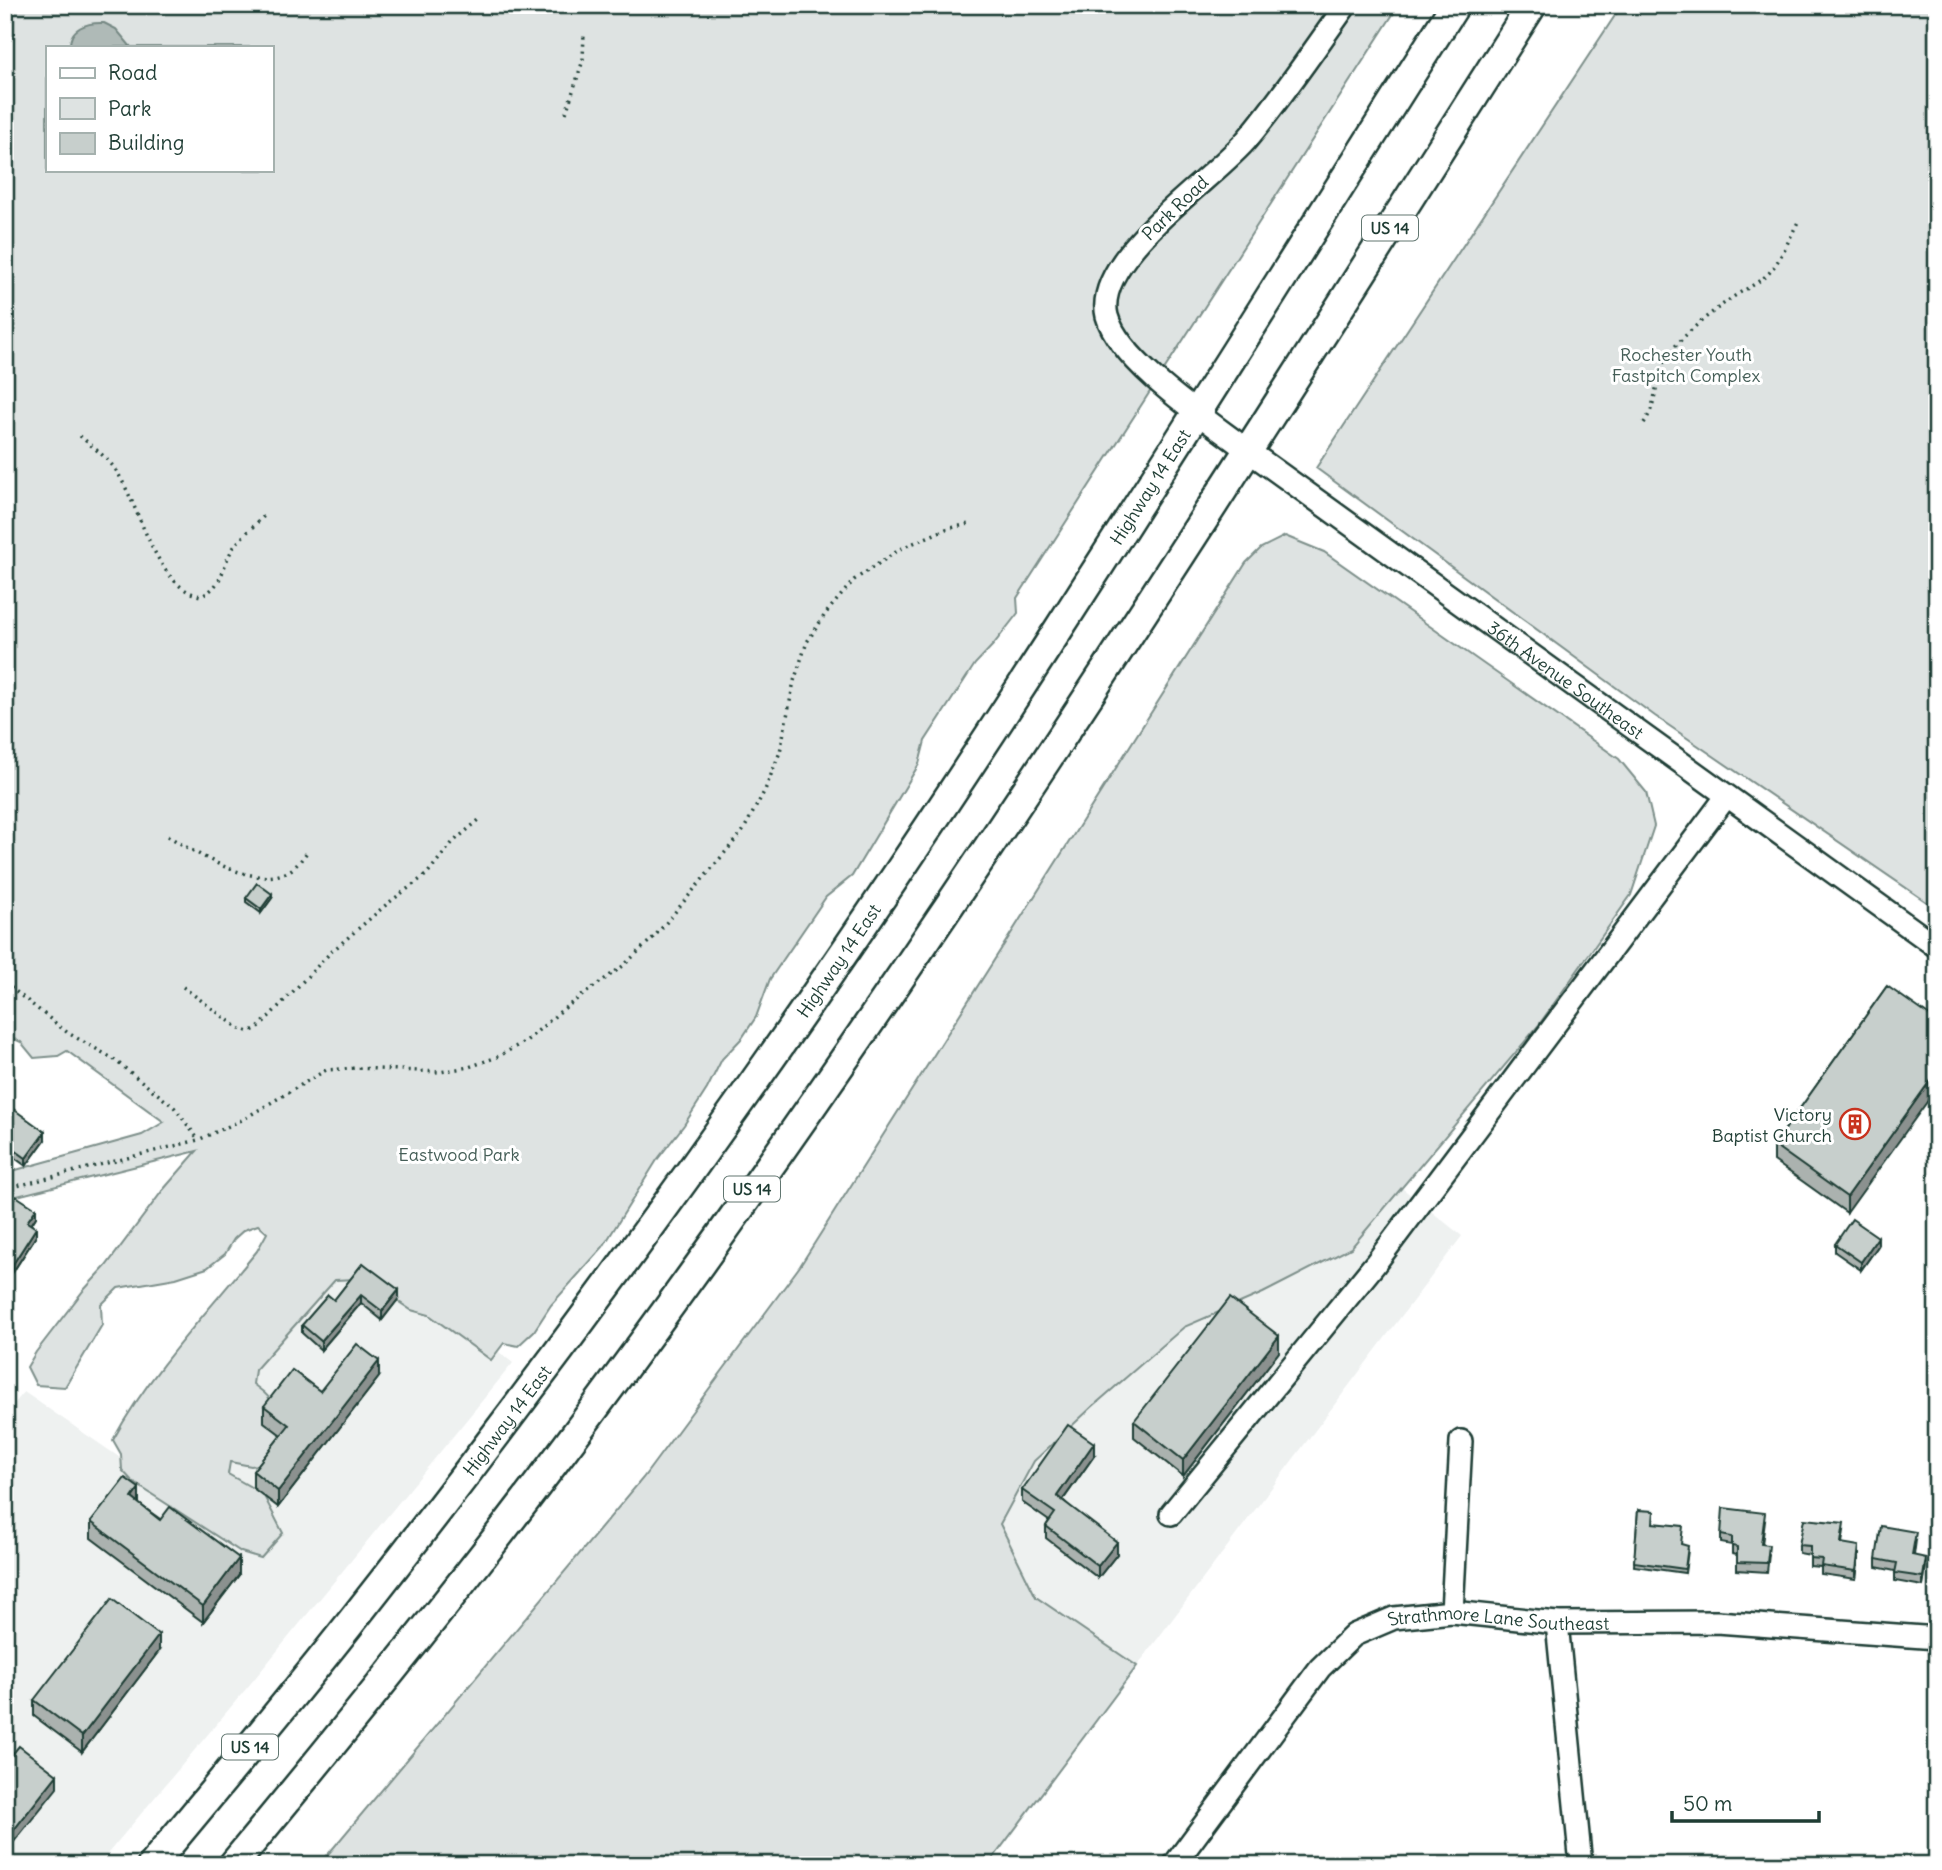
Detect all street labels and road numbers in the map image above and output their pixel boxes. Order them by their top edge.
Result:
street label: Park Road [1137,170,1213,245]
road number: US 14 [1362,216,1418,240]
street label: Highway 14 East [1104,424,1195,549]
street label: 36th Avenue Southeast [1483,616,1649,744]
street label: Highway 14 East [791,899,886,1022]
road number: US 14 [724,1176,780,1202]
street label: Highway 14 East [457,1360,556,1480]
street label: Strathmore Lane Southeast [1384,1600,1609,1635]
road number: US 14 [222,1735,278,1760]

